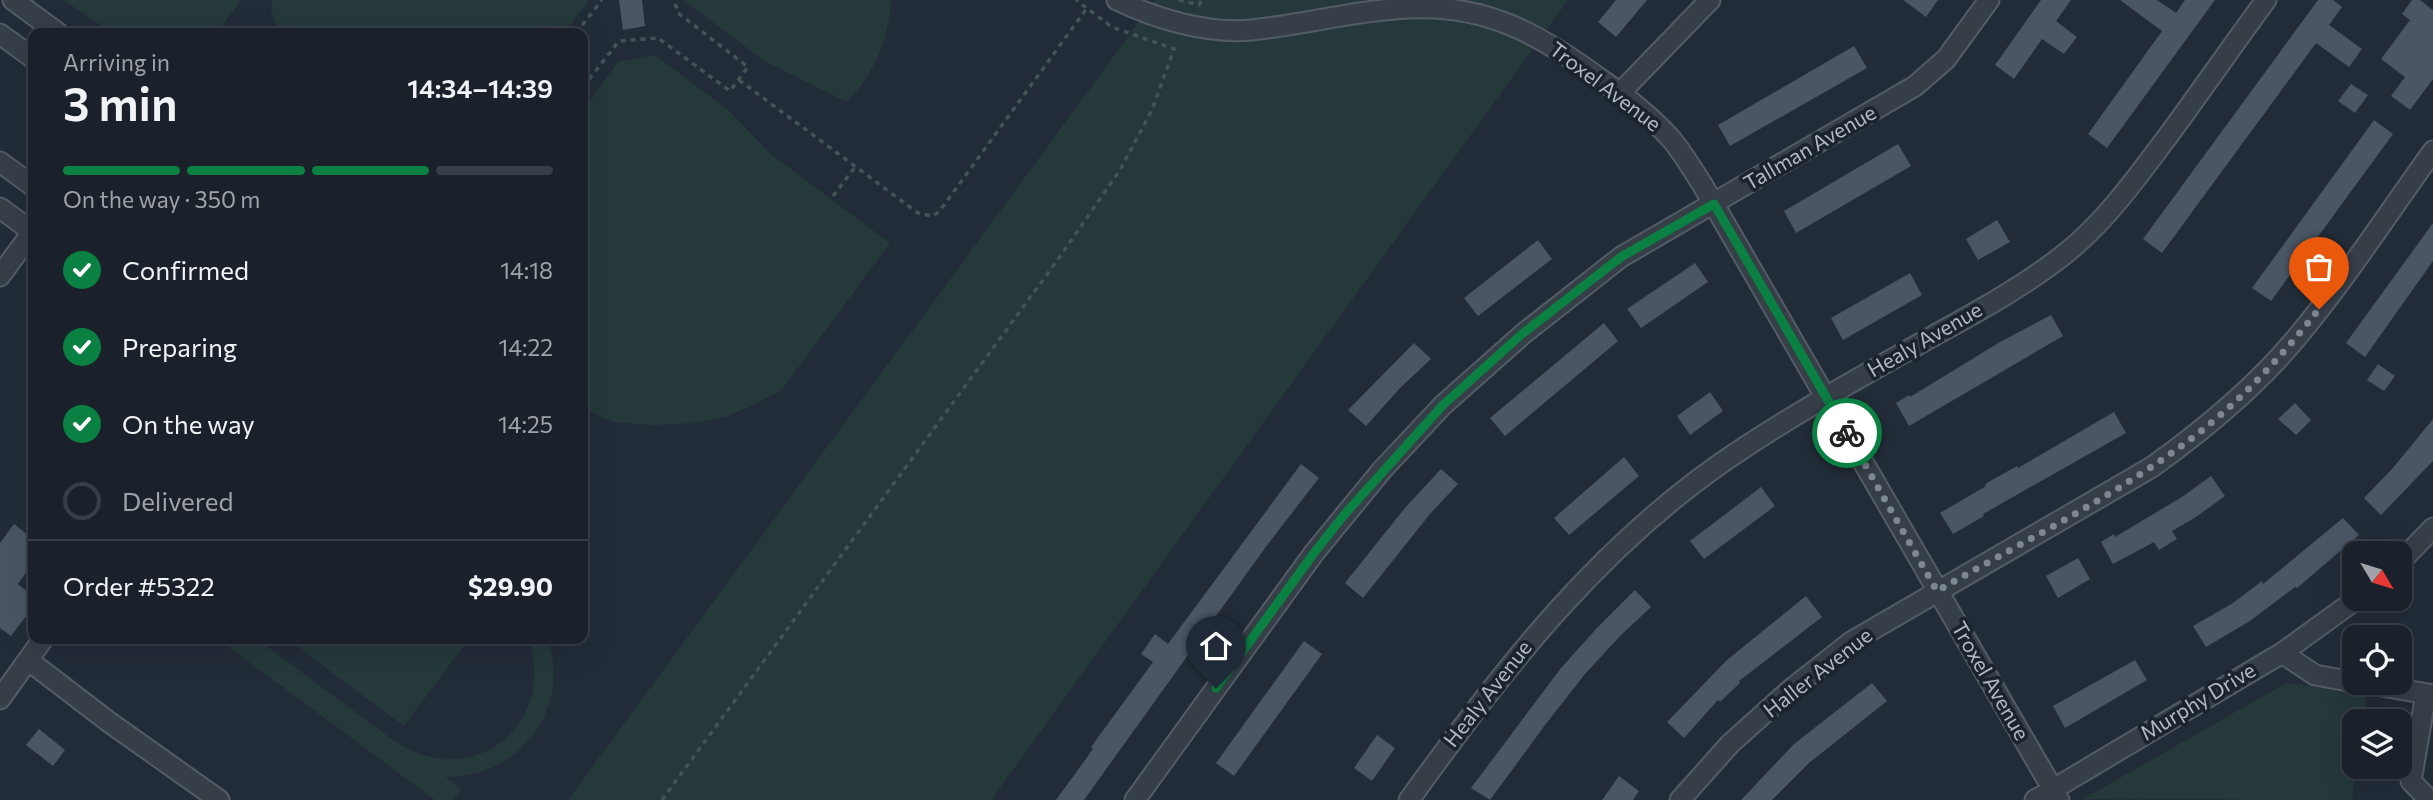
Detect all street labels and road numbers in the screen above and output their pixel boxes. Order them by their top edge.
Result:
street label: Troxel Avenue [1545,36,1667,136]
street label: Tallman Avenue [1739,99,1880,195]
street label: Healy Avenue [1863,296,1986,382]
street label: Troxel Avenue [1947,616,2035,744]
street label: Haller Avenue [1758,622,1876,722]
street label: Healy Avenue [1438,635,1536,751]
street label: Murphy Drive [2135,657,2259,745]

